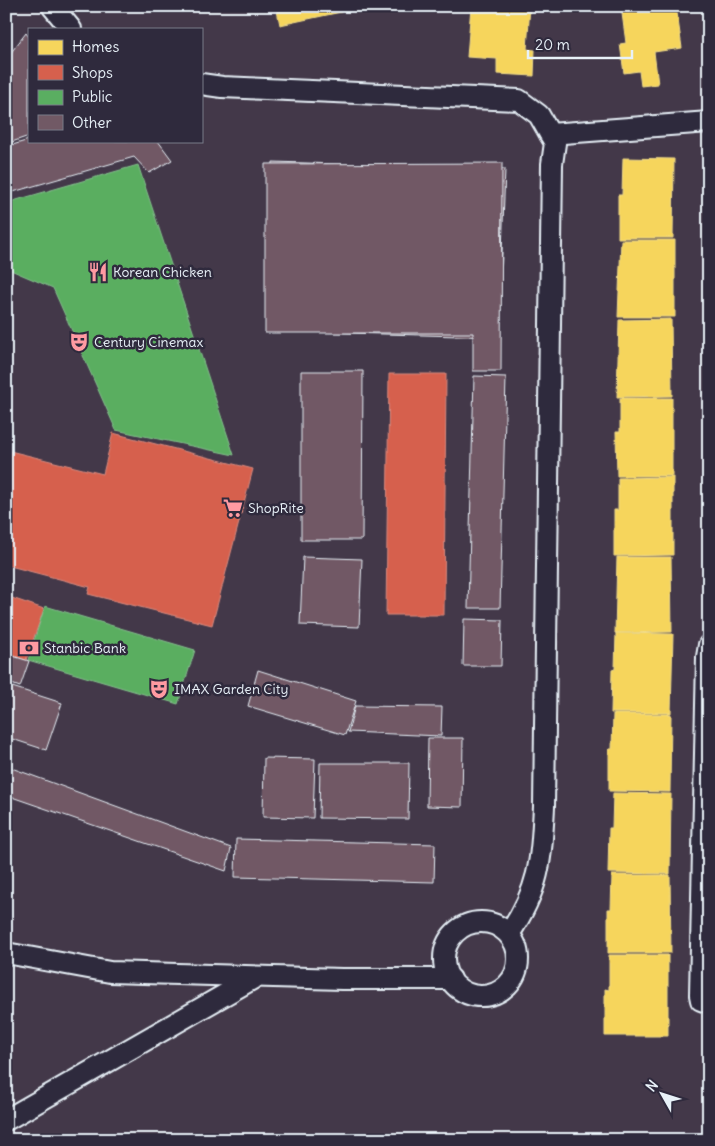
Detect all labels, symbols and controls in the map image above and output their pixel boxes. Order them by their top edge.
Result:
legend [28,28,202,142]
scale bar [528,28,631,60]
text: 20 m [535,35,570,54]
text: Homes [72,37,119,56]
text: Shops [72,63,113,82]
text: Public [72,87,113,106]
text: Other [72,113,112,132]
restaurant icon: Korean Chicken [87,261,109,283]
place label: Korean Chicken [113,263,212,281]
theatre icon: Century Cinemax [68,331,90,353]
place label: Century Cinemax [94,333,204,351]
supermarket icon: ShopRite [222,497,244,519]
place label: ShopRite [248,499,304,517]
bank icon: Stanbic Bank [18,637,40,659]
place label: Stanbic Bank [44,639,126,657]
theatre icon: IMAX Garden City [148,678,170,700]
place label: IMAX Garden City [174,680,288,698]
north arrow [638,1068,688,1118]
text: N [642,1076,662,1095]

